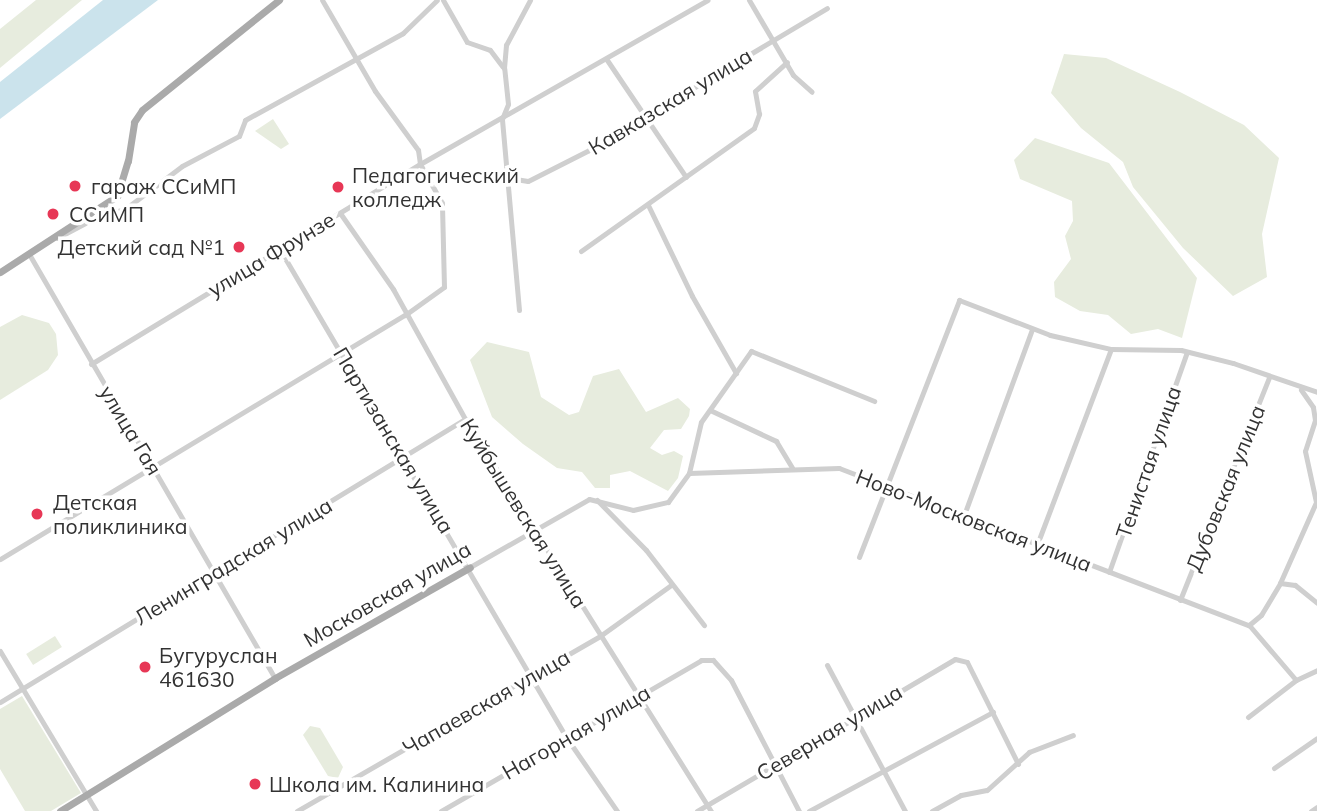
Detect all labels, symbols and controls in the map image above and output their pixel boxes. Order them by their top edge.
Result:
street label: Кавказская улица [584,42,756,160]
place label: Педагогический колледж [352,162,519,212]
place label: гараж ССиМП [91,173,236,199]
marker: гараж ССиМП [65,176,85,196]
marker: Педагогический колледж [330,179,346,195]
place label: ССиМП [69,201,144,227]
marker: ССиМП [43,204,63,224]
street label: улица Фрунзе [203,206,339,302]
place label: Детский сад №1 [58,234,225,260]
marker: Детский сад №1 [231,239,247,255]
street label: Партизанская улица [328,342,460,538]
street label: улица Гая [94,381,168,479]
street label: Тенистая улица [1110,383,1186,541]
street label: Дубовская улица [1180,401,1270,575]
street label: Куйбышевская улица [455,414,593,612]
street label: Ново-Московская улица [853,463,1095,577]
place label: Детская поликлиника [53,489,188,539]
street label: Ленинградская улица [130,492,336,630]
marker: Детская поликлиника [27,504,47,524]
street label: Московская улица [299,536,475,652]
place label: Бугуруслан 461630 [159,642,277,692]
street label: Чапаевская улица [398,644,574,760]
marker: Бугуруслан 461630 [137,659,153,675]
street label: Нагорная улица [497,679,655,785]
street label: Северная улица [752,679,906,785]
place label: Школа им. Калинина [269,771,484,797]
marker: Школа им. Калинина [247,776,263,792]

